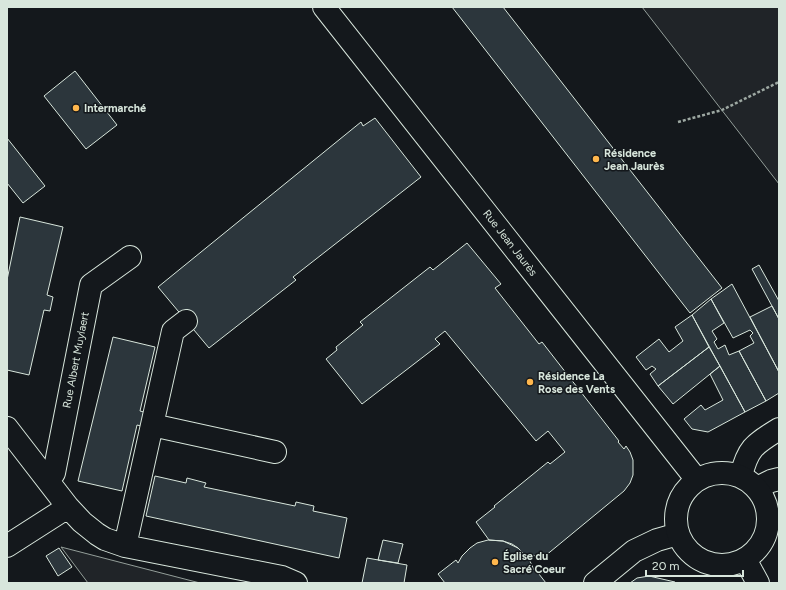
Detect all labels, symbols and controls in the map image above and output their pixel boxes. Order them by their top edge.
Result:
place label: Intermarché [84,102,146,115]
marker: Intermarché [71,103,81,113]
place label: Résidence Jean Jaurès [604,147,665,173]
marker: Résidence Jean Jaurès [591,154,601,164]
street label: Rue Jean Jaurès [480,207,540,279]
street label: Rue Albert Muylaert [60,311,92,409]
place label: Résidence La Rose des Vents [538,370,615,396]
marker: Résidence La Rose des Vents [525,377,535,387]
place label: Église du Sacré Coeur [503,549,566,576]
scale bar [646,552,743,578]
marker: Église du Sacré Coeur [490,557,500,567]
text: 20 m [652,559,680,573]

